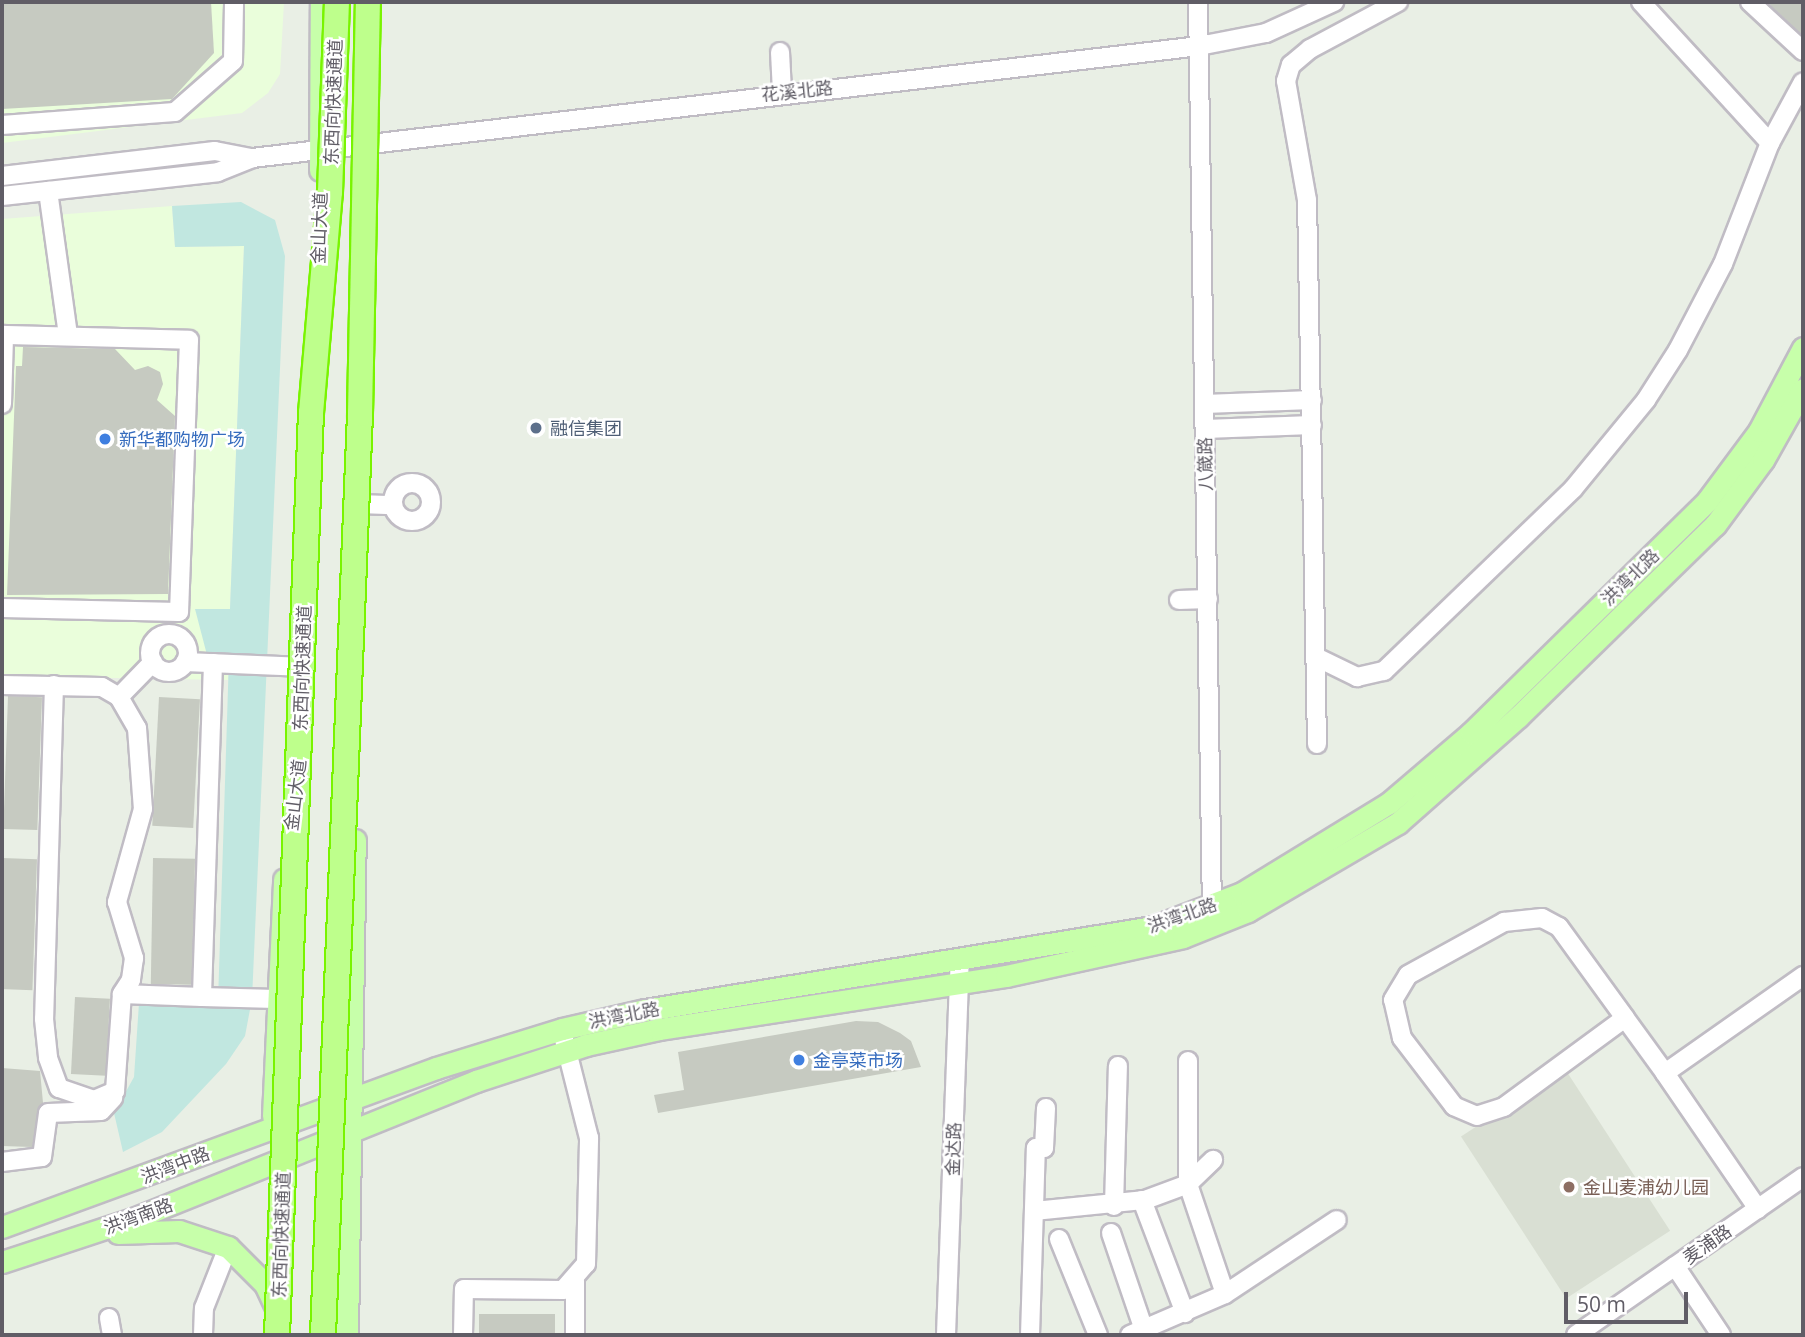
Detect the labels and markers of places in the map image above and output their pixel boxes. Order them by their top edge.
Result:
place label: 融信集团 [550,417,622,439]
marker: 融信集团 [528,420,544,436]
place label: 新华都购物广场 [119,428,245,450]
marker: 新华都购物广场 [97,431,113,447]
place label: 金亭菜市场 [813,1049,903,1071]
marker: 金亭菜市场 [791,1052,807,1068]
place label: 金山麦浦幼儿园 [1583,1176,1709,1198]
marker: 金山麦浦幼儿园 [1561,1179,1577,1195]

